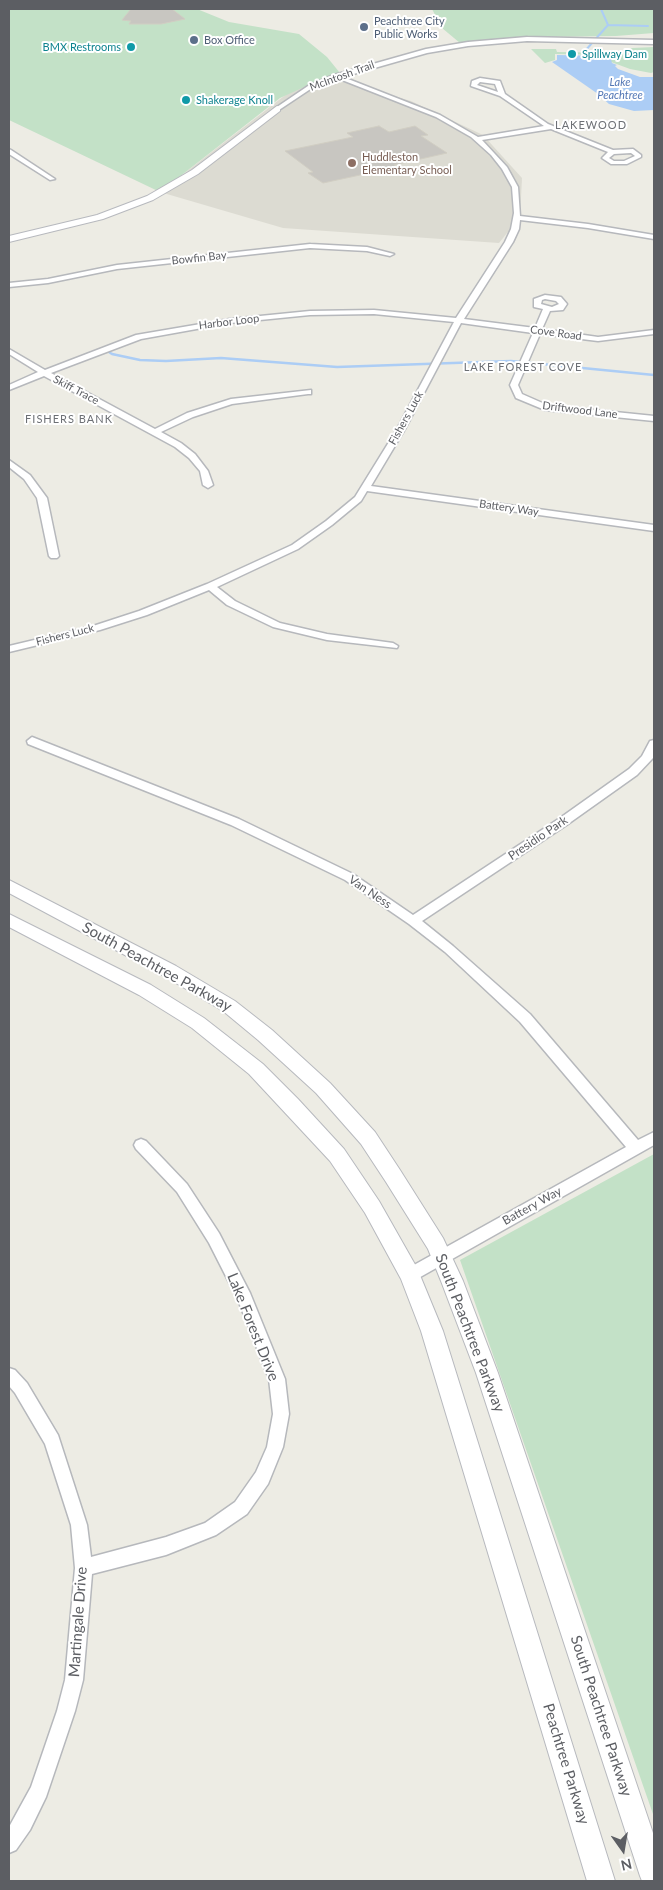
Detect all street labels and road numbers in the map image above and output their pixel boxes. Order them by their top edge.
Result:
street label: McIntosh Trail [308,58,376,94]
street label: Bowfin Bay [171,249,227,267]
street label: Harbor Loop [198,312,260,332]
street label: Cove Road [529,323,583,343]
street label: Skiff Trace [51,372,101,408]
street label: Fishers Luck [386,389,426,447]
street label: Driftwood Lane [542,399,618,421]
street label: Battery Way [478,497,540,519]
street label: Fishers Luck [35,621,95,649]
street label: Presidio Park [506,813,570,863]
street label: Van Ness [346,872,394,912]
street label: South Peachtree Parkway [79,918,235,1016]
street label: Battery Way [500,1184,564,1228]
street label: South Peachtree Parkway [431,1251,509,1415]
street label: Lake Forest Drive [223,1270,283,1384]
street label: Martingale Drive [65,1566,91,1678]
street label: South Peachtree Parkway [566,1633,636,1799]
street label: Peachtree Parkway [539,1701,593,1827]

